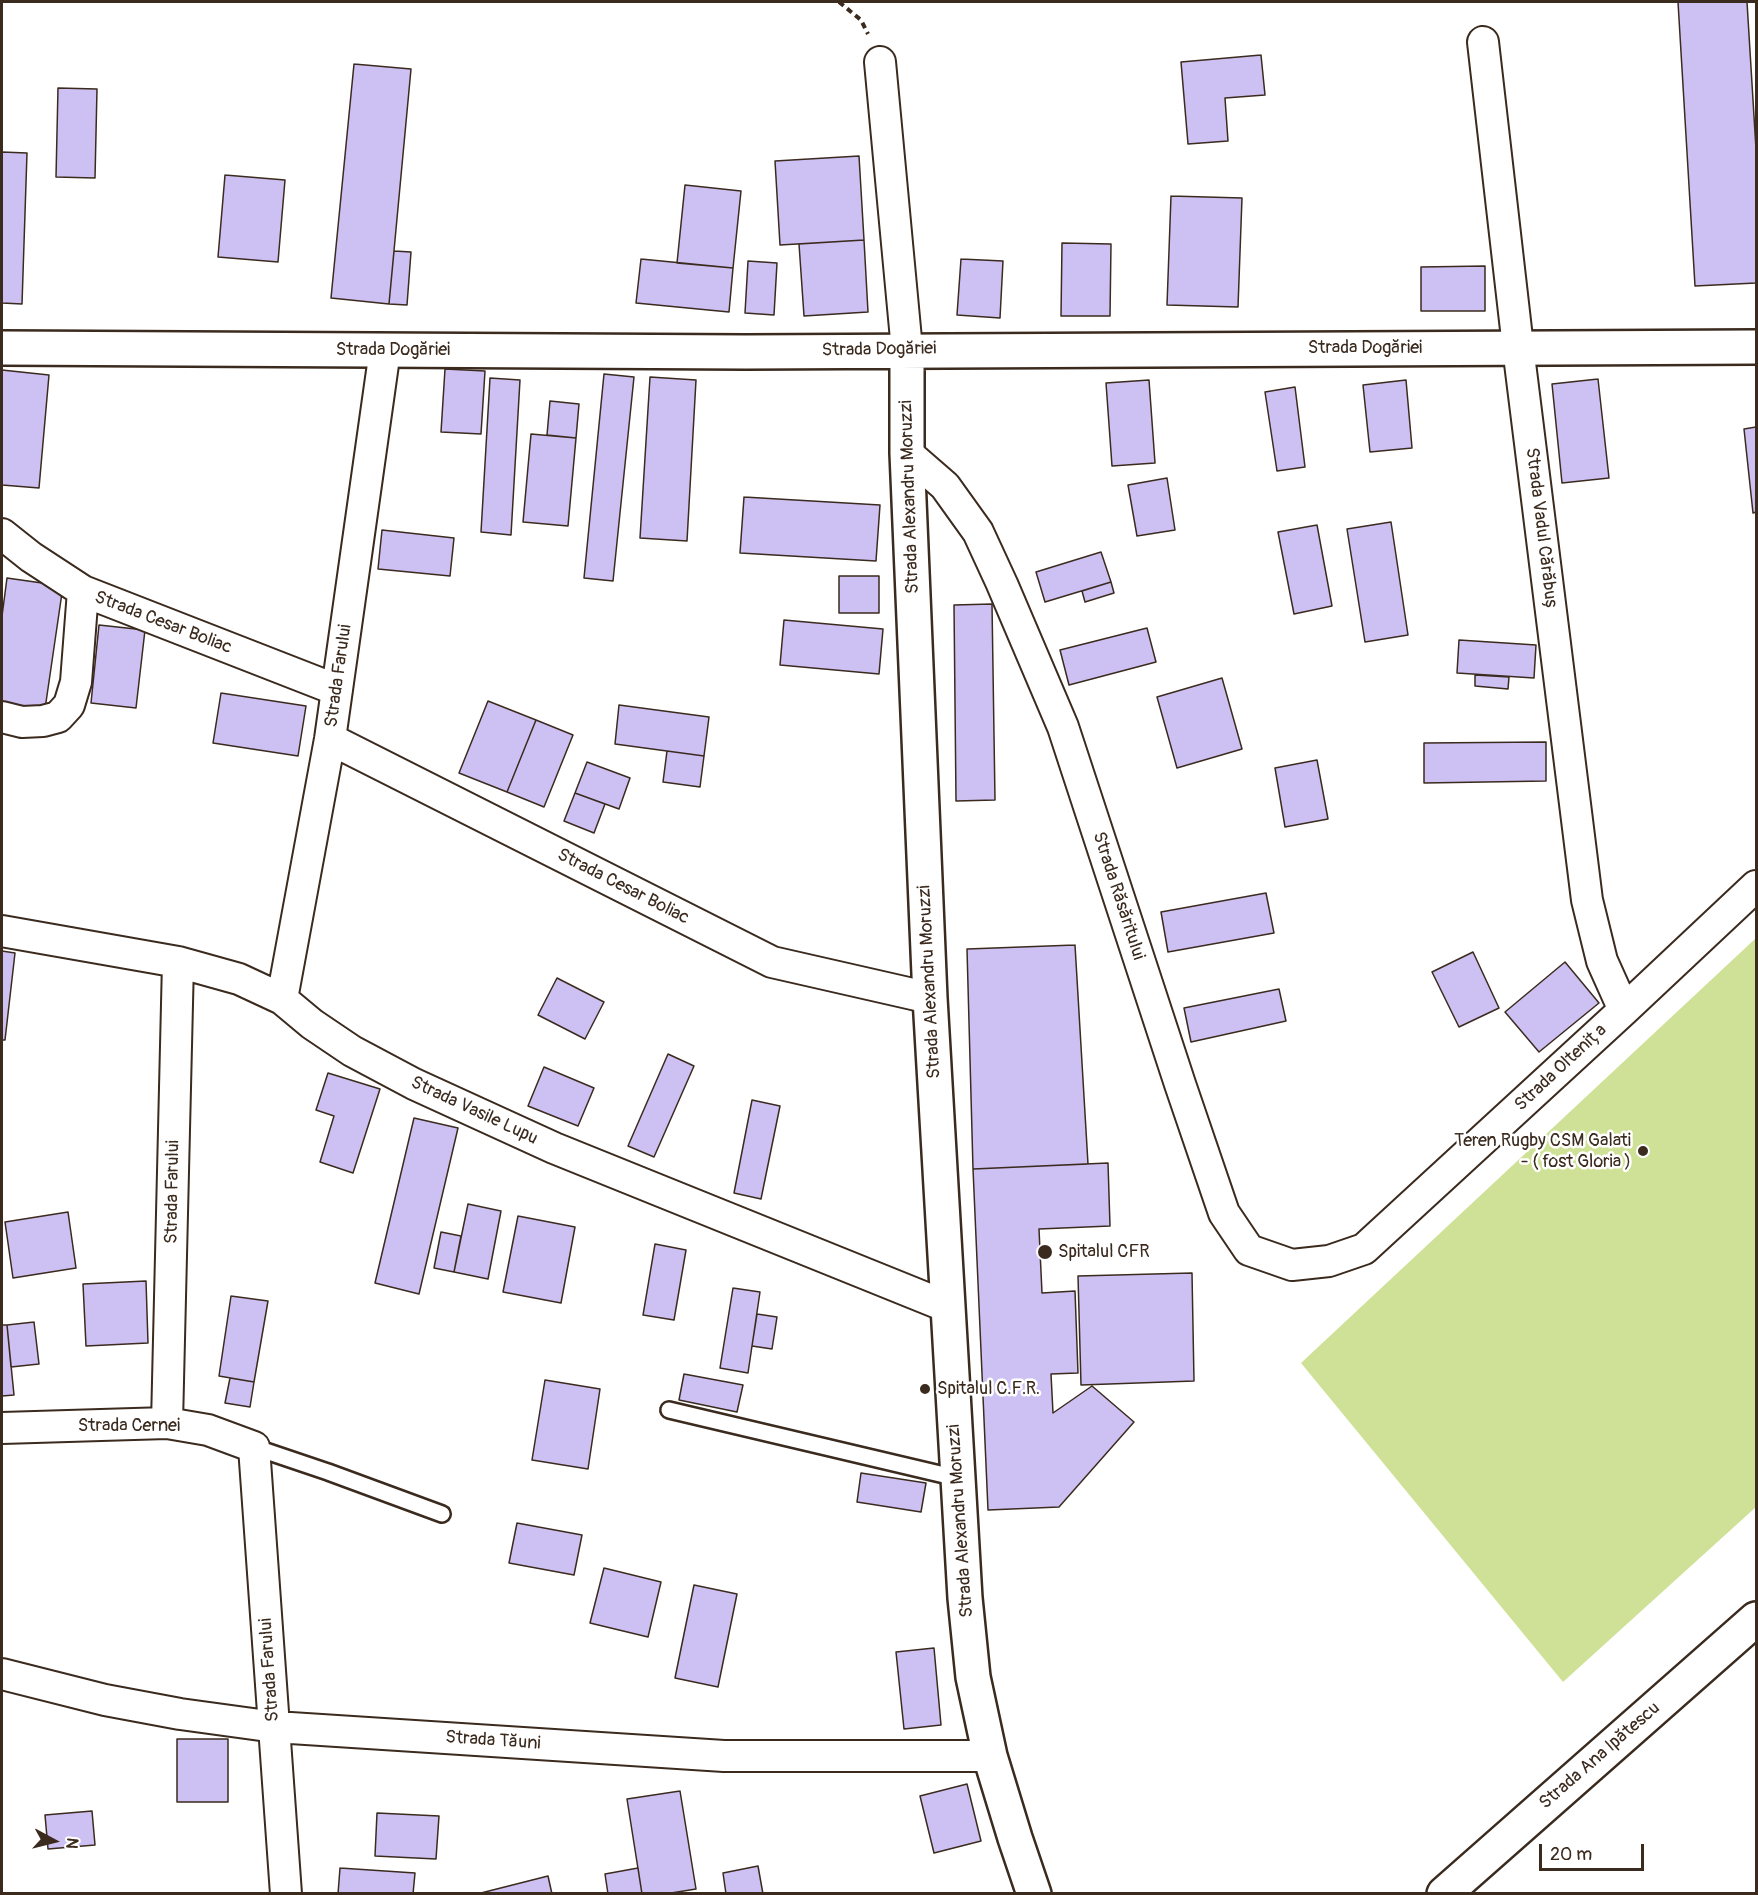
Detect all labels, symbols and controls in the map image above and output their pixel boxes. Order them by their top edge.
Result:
street label: Strada Dogăriei [1308,337,1422,359]
street label: Strada Dogăriei [821,338,937,362]
street label: Strada Dogăriei [336,339,450,361]
street label: Strada Alexandru Moruzzi [896,400,924,594]
street label: Strada Vadul Cărăbuș [1520,446,1562,612]
street label: Strada Cesar Boliac [91,587,235,659]
street label: Strada Farului [321,623,357,729]
street label: Strada Răsăritului [1087,829,1149,963]
street label: Strada Cesar Boliac [553,844,693,930]
street label: Strada Alexandru Moruzzi [914,885,946,1079]
street label: Strada Oltenița [1511,1020,1611,1116]
street label: Strada Vasile Lupu [407,1072,541,1150]
place label: Teren Rugby CSM Galati - ( fost Gloria ) [1454,1130,1631,1172]
street label: Strada Farului [161,1140,185,1244]
marker: Teren Rugby CSM Galati - ( fost Gloria ) [1636,1144,1650,1158]
place label: Spitalul CFR [1058,1241,1150,1263]
marker: Spitalul CFR [1036,1243,1054,1261]
place label: Spitalul C.F.R. [937,1378,1040,1400]
marker: Spitalul C.F.R. [918,1382,932,1396]
street label: Strada Cernei [78,1415,180,1437]
street label: Strada Alexandru Moruzzi [943,1424,979,1618]
street label: Strada Farului [256,1617,284,1723]
street label: Strada Ana Ipătescu [1535,1698,1665,1814]
street label: Strada Tăuni [445,1727,541,1755]
north arrow [24,1811,84,1871]
scale bar [1542,1832,1647,1870]
text: N [61,1837,82,1850]
text: 20 m [1550,1843,1592,1866]

